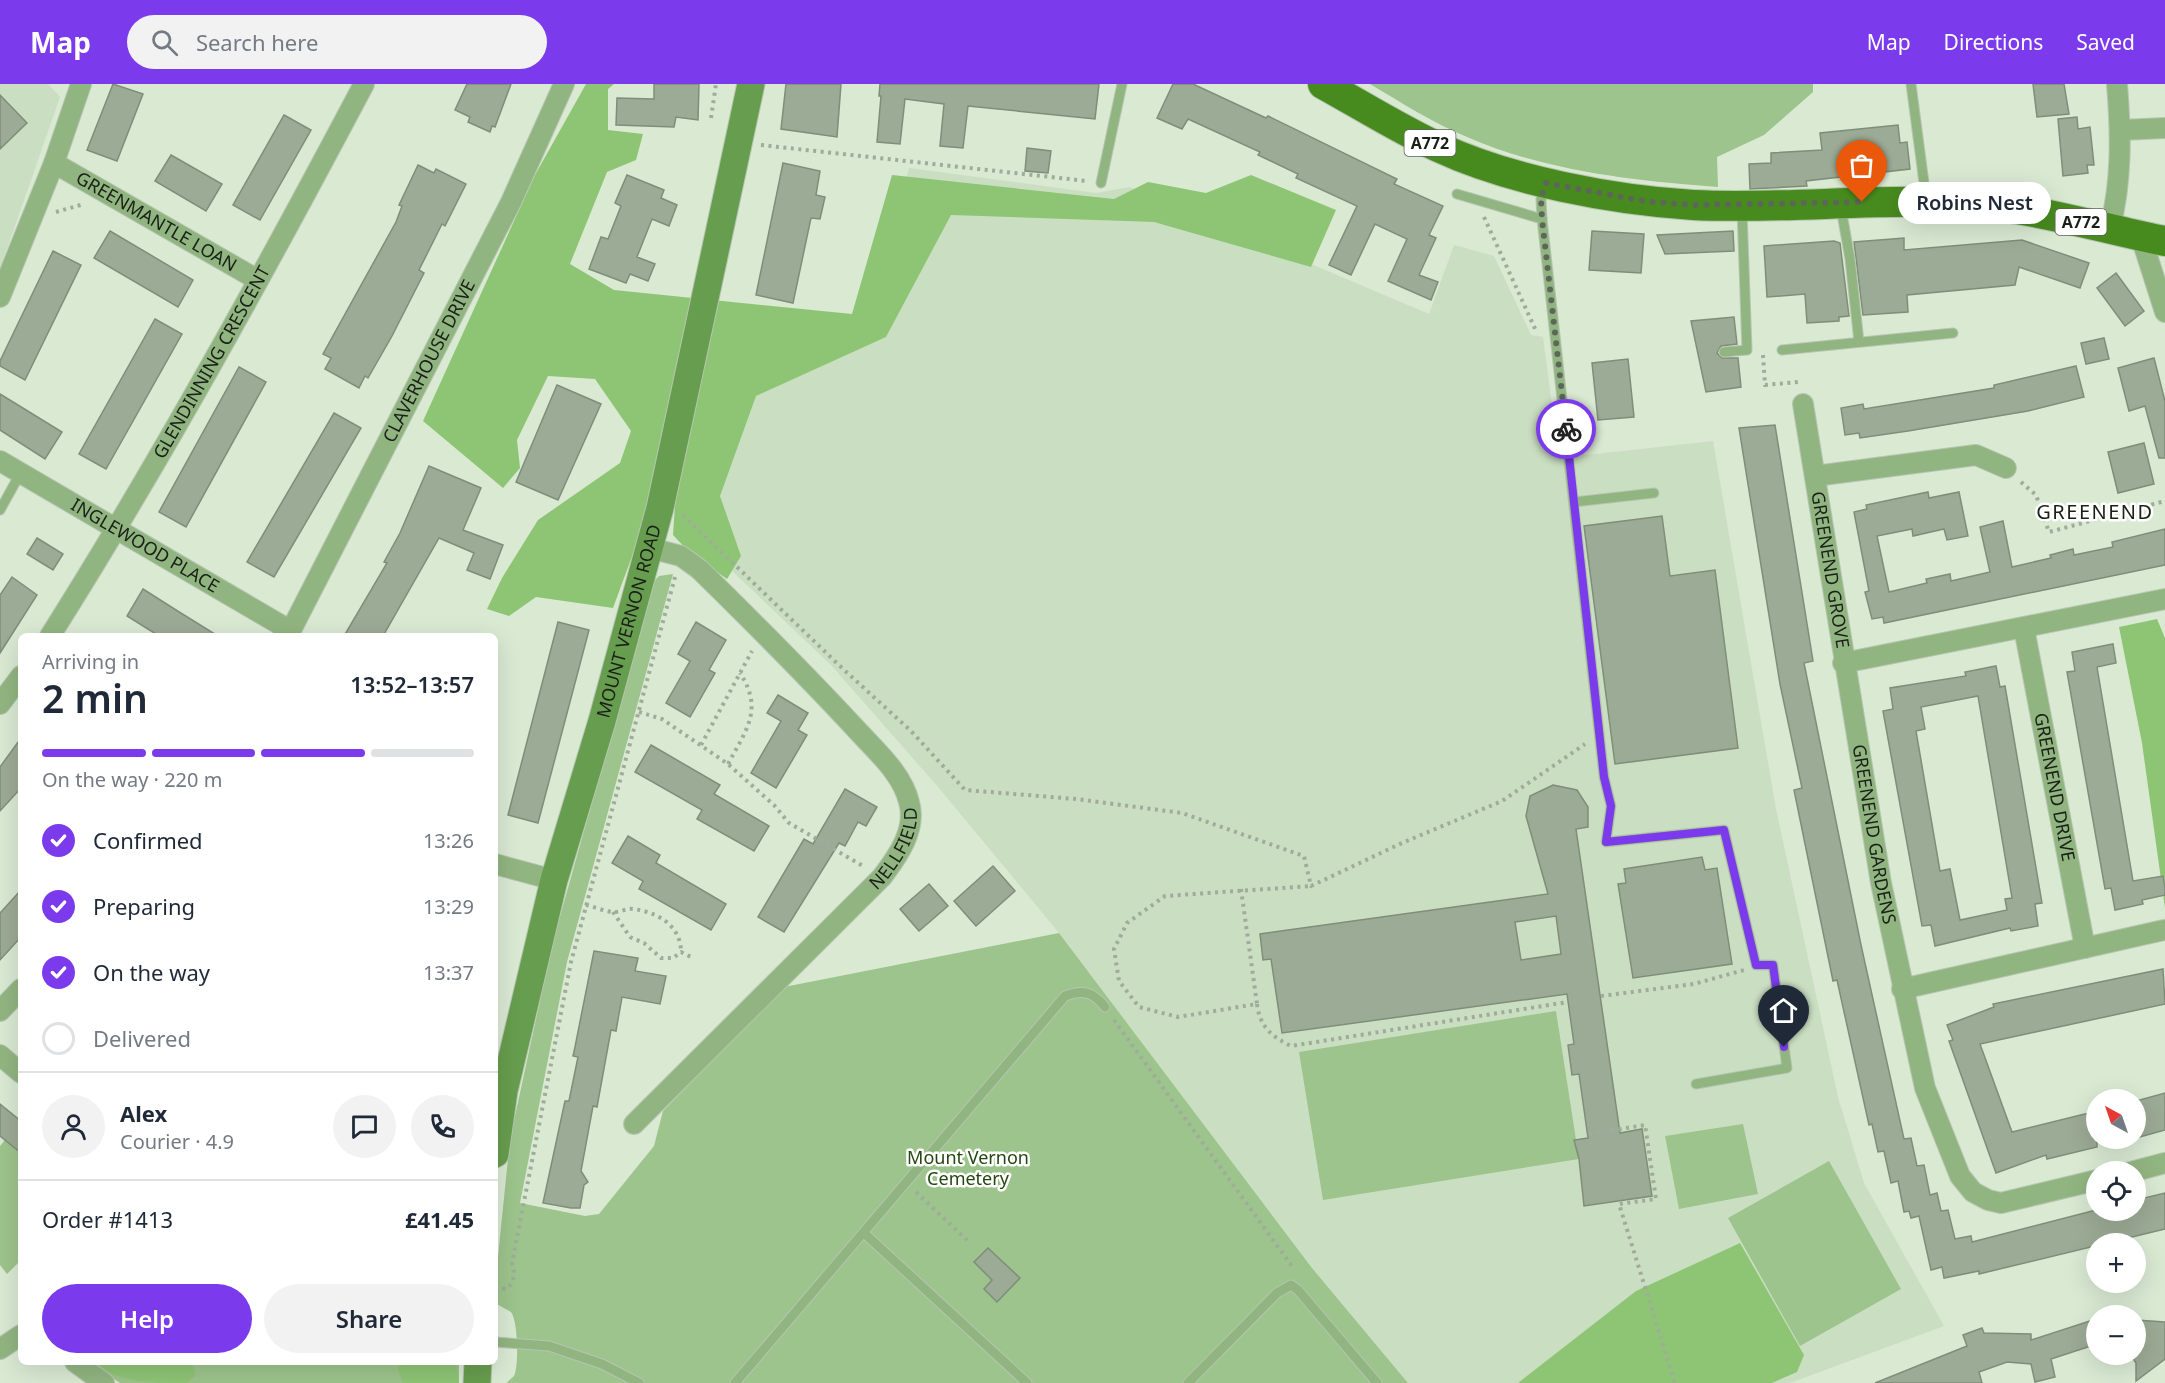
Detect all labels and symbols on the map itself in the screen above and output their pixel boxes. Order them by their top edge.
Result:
road number: A772 [1404,130,1456,156]
pin [1836,140,1887,202]
street label: GREENMANTLE LOAN [72,165,242,276]
callout: Robins Nest [1898,181,2051,223]
road number: A772 [2056,209,2106,235]
street label: GLENDINNING CRESCENT [147,261,275,463]
street label: CLAVERHOUSE DRIVE [377,275,480,446]
courier [1536,399,1596,459]
street label: GREENEND GROVE [1806,489,1856,650]
street label: INGLEWOOD PLACE [67,492,224,598]
district label: GREENEND [2036,498,2154,525]
street label: MOUNT VERNON ROAD [590,521,666,720]
street label: GREENEND DRIVE [2029,711,2081,863]
street label: GREENEND GARDENS [1848,742,1902,926]
street label: NELLFIELD [863,807,922,894]
pin [1758,985,1809,1047]
north arrow [2086,1089,2146,1149]
park label: Mount Vernon Cemetery [907,1145,1029,1190]

